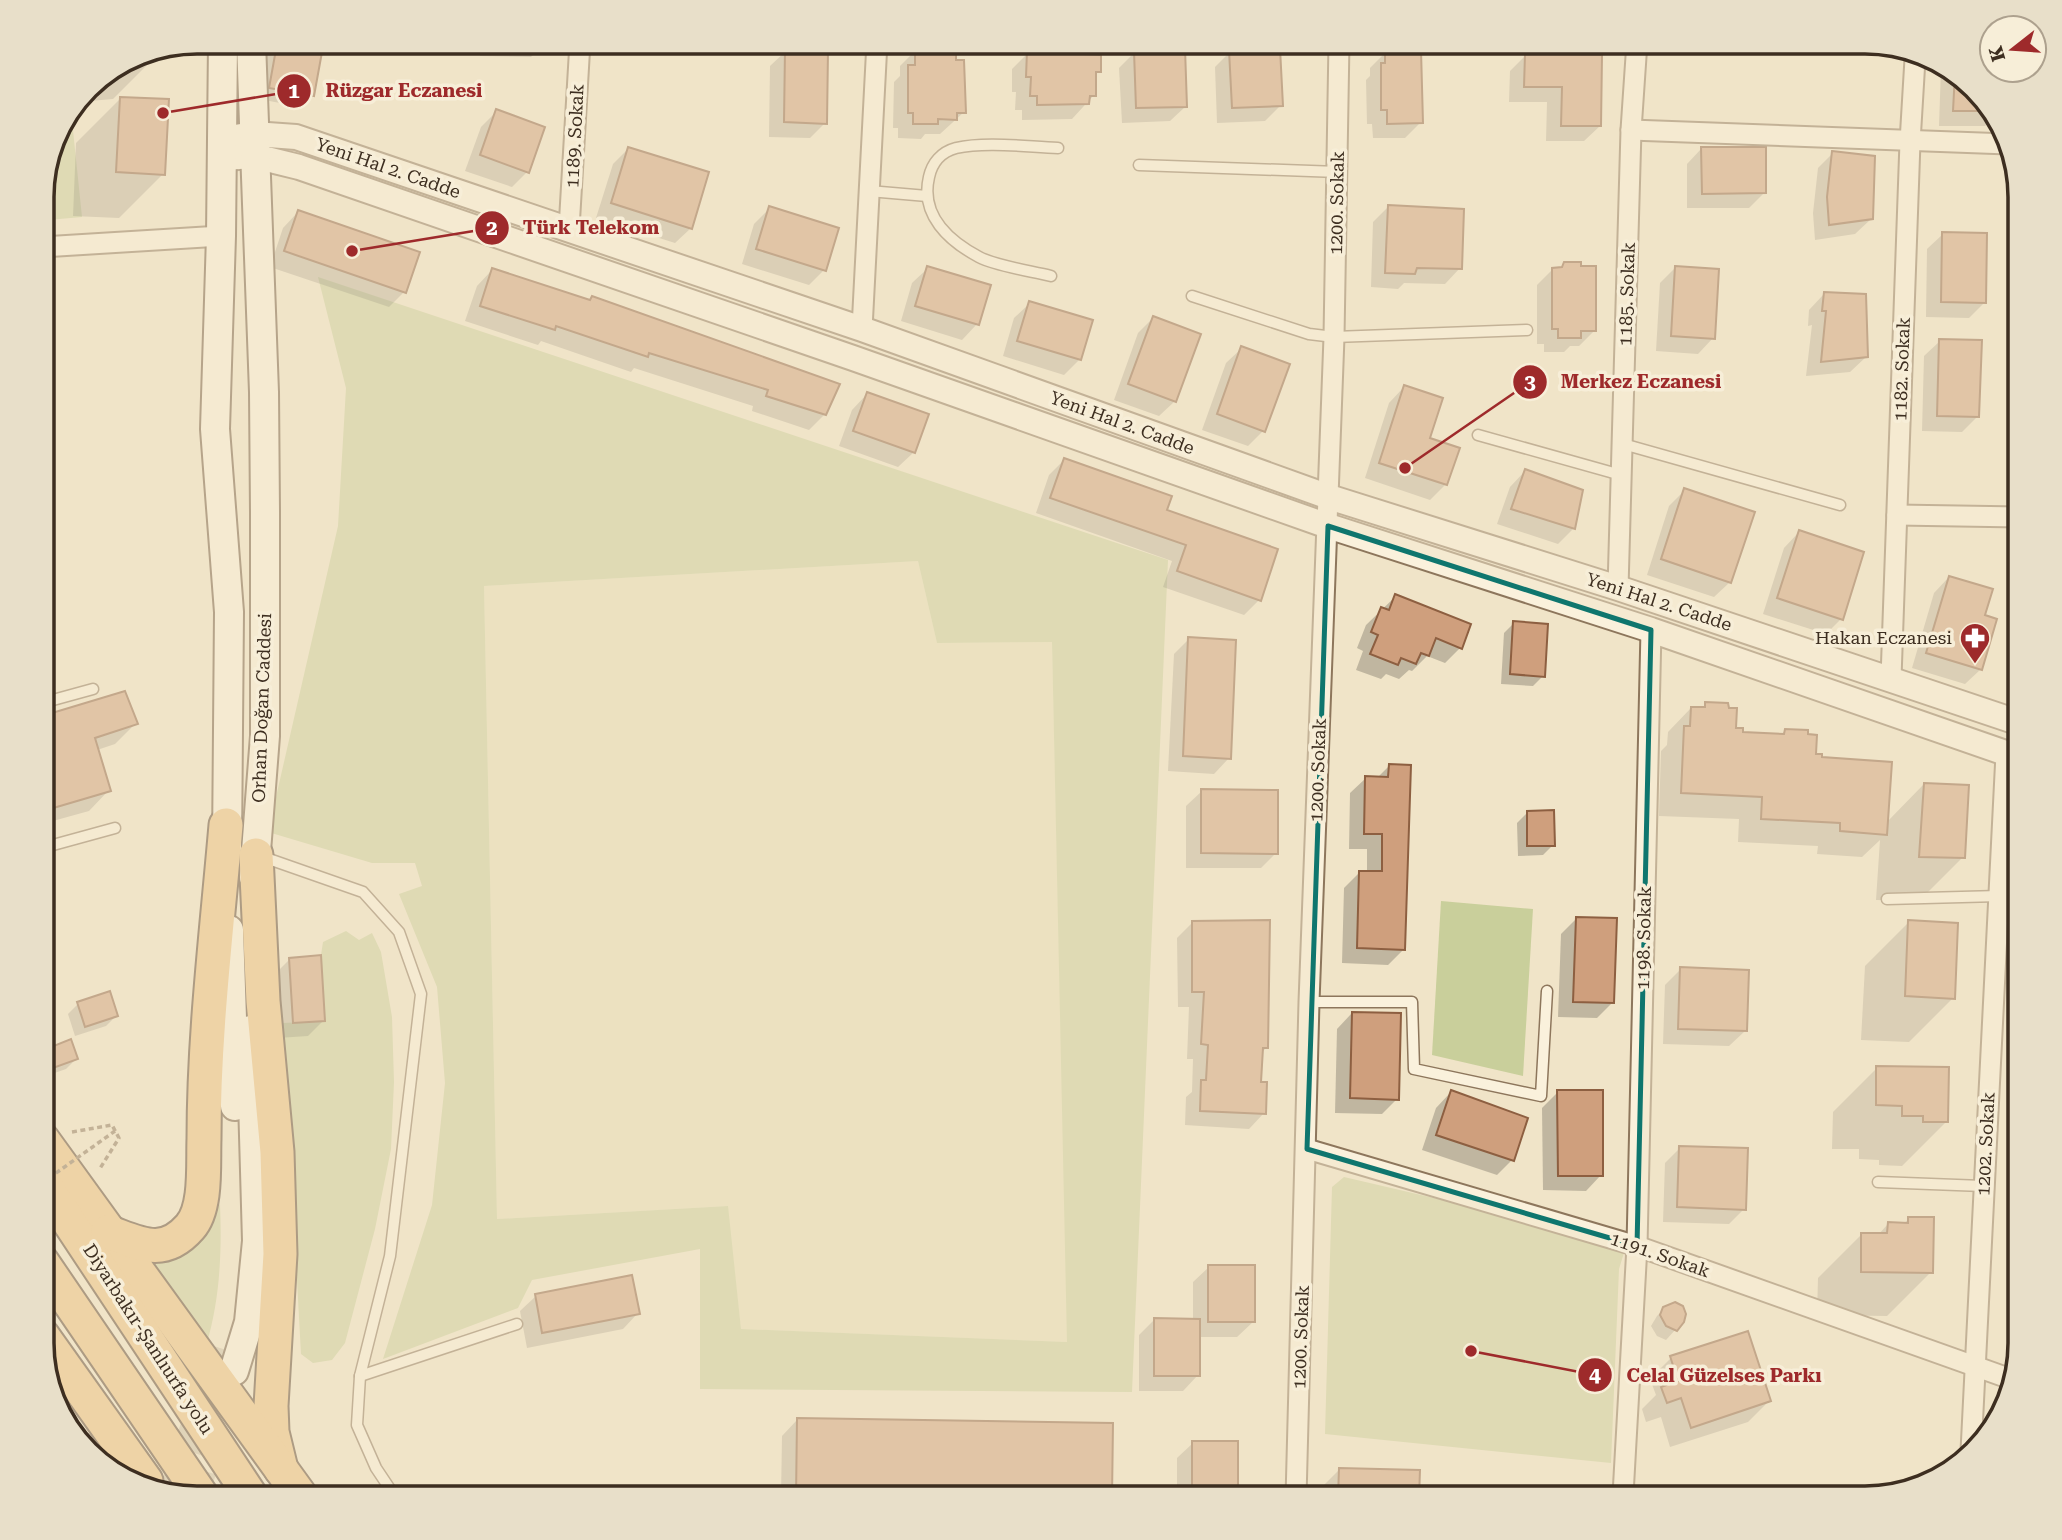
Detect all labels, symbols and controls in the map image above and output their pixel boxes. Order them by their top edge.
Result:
north arrow [1978,14,2048,84]
text: K [1984,43,2010,64]
callout: Rüzgar Eczanesi [277,71,497,111]
text: 1 [288,79,300,103]
text: Rüzgar Eczanesi [326,79,482,102]
street label: 1189. Sokak [561,83,588,188]
street label: Yeni Hal 2. Cadde [313,133,464,202]
street label: 1200. Sokak [1325,151,1348,255]
callout: Türk Telekom [474,208,674,248]
text: 2 [486,216,498,240]
text: Türk Telekom [523,216,660,239]
street label: 1185. Sokak [1614,242,1639,346]
street label: 1182. Sokak [1889,317,1914,421]
callout: Merkez Eczanesi [1512,362,1735,402]
text: 3 [1524,370,1536,394]
text: Merkez Eczanesi [1561,370,1721,393]
street label: Yeni Hal 2. Cadde [1047,387,1197,458]
street label: Yeni Hal 2. Cadde [1584,568,1735,635]
street label: Orhan Doğan Caddesi [248,613,275,803]
pharmacy icon: Hakan Eczanesi [1958,621,1992,665]
place label: Hakan Eczanesi [1815,627,1952,648]
street label: 1200. Sokak [1305,718,1330,822]
street label: 1198. Sokak [1632,886,1655,990]
street label: 1202. Sokak [1972,1091,1999,1196]
street label: 1191. Sokak [1608,1228,1713,1281]
street label: Diyarbakır-Şanlıurfa yolu [79,1240,218,1438]
street label: 1200. Sokak [1288,1285,1313,1389]
callout: Celal Güzelses Parkı [1577,1355,1835,1395]
text: 4 [1589,1363,1601,1387]
text: Celal Güzelses Parkı [1626,1364,1822,1387]

